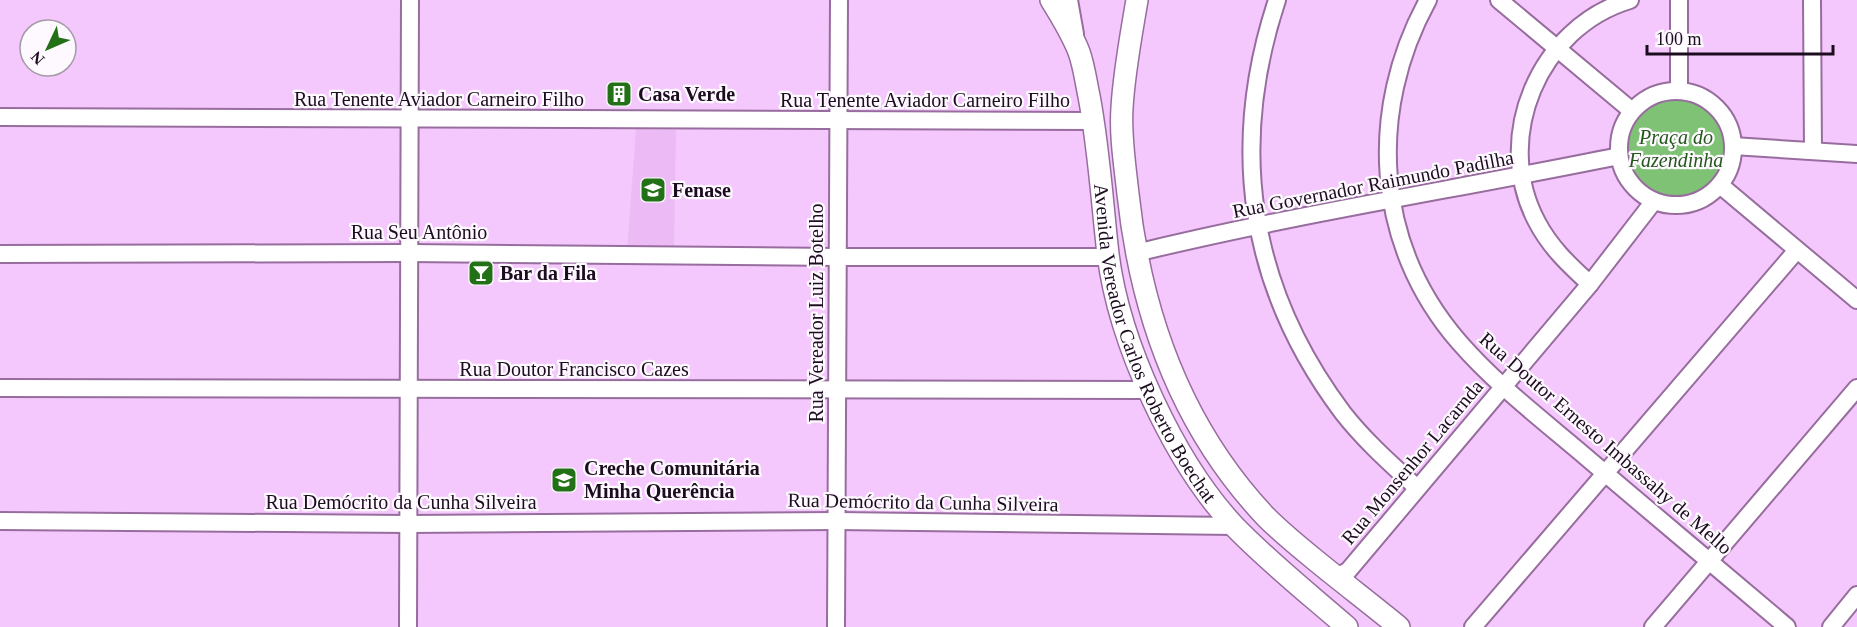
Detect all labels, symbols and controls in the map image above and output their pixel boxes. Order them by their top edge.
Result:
north arrow [18,18,78,78]
scale bar [1647,18,1833,56]
text: 100 m [1656,29,1702,49]
text: N [27,48,48,68]
building icon: Casa Verde [604,79,634,109]
place label: Casa Verde [638,83,735,105]
street label: Rua Tenente Aviador Carneiro Filho [294,88,584,110]
street label: Rua Tenente Aviador Carneiro Filho [780,89,1070,111]
park label: Praça do Fazendinha [1628,126,1723,171]
street label: Rua Governador Raimundo Padilha [1230,146,1516,222]
school or university icon: Fenase [638,175,668,205]
place label: Fenase [672,179,731,201]
street label: Avenida Vereador Carlos Roberto Boechat [1090,182,1221,507]
street label: Rua Vereador Luiz Botelho [805,203,827,423]
street label: Rua Seu Antônio [351,221,487,243]
bar icon: Bar da Fila [466,258,496,288]
place label: Bar da Fila [500,262,596,284]
street label: Rua Doutor Ernesto Imbassahy de Mello [1475,327,1737,559]
street label: Rua Doutor Francisco Cazes [459,358,689,380]
street label: Rua Monsenhor Lacarnda [1337,375,1487,549]
place label: Creche Comunitária Minha Querência [584,457,760,502]
school or university icon: Creche Comunitária Minha Querência [549,465,579,495]
street label: Rua Demócrito da Cunha Silveira [787,489,1059,515]
street label: Rua Demócrito da Cunha Silveira [265,491,537,513]

